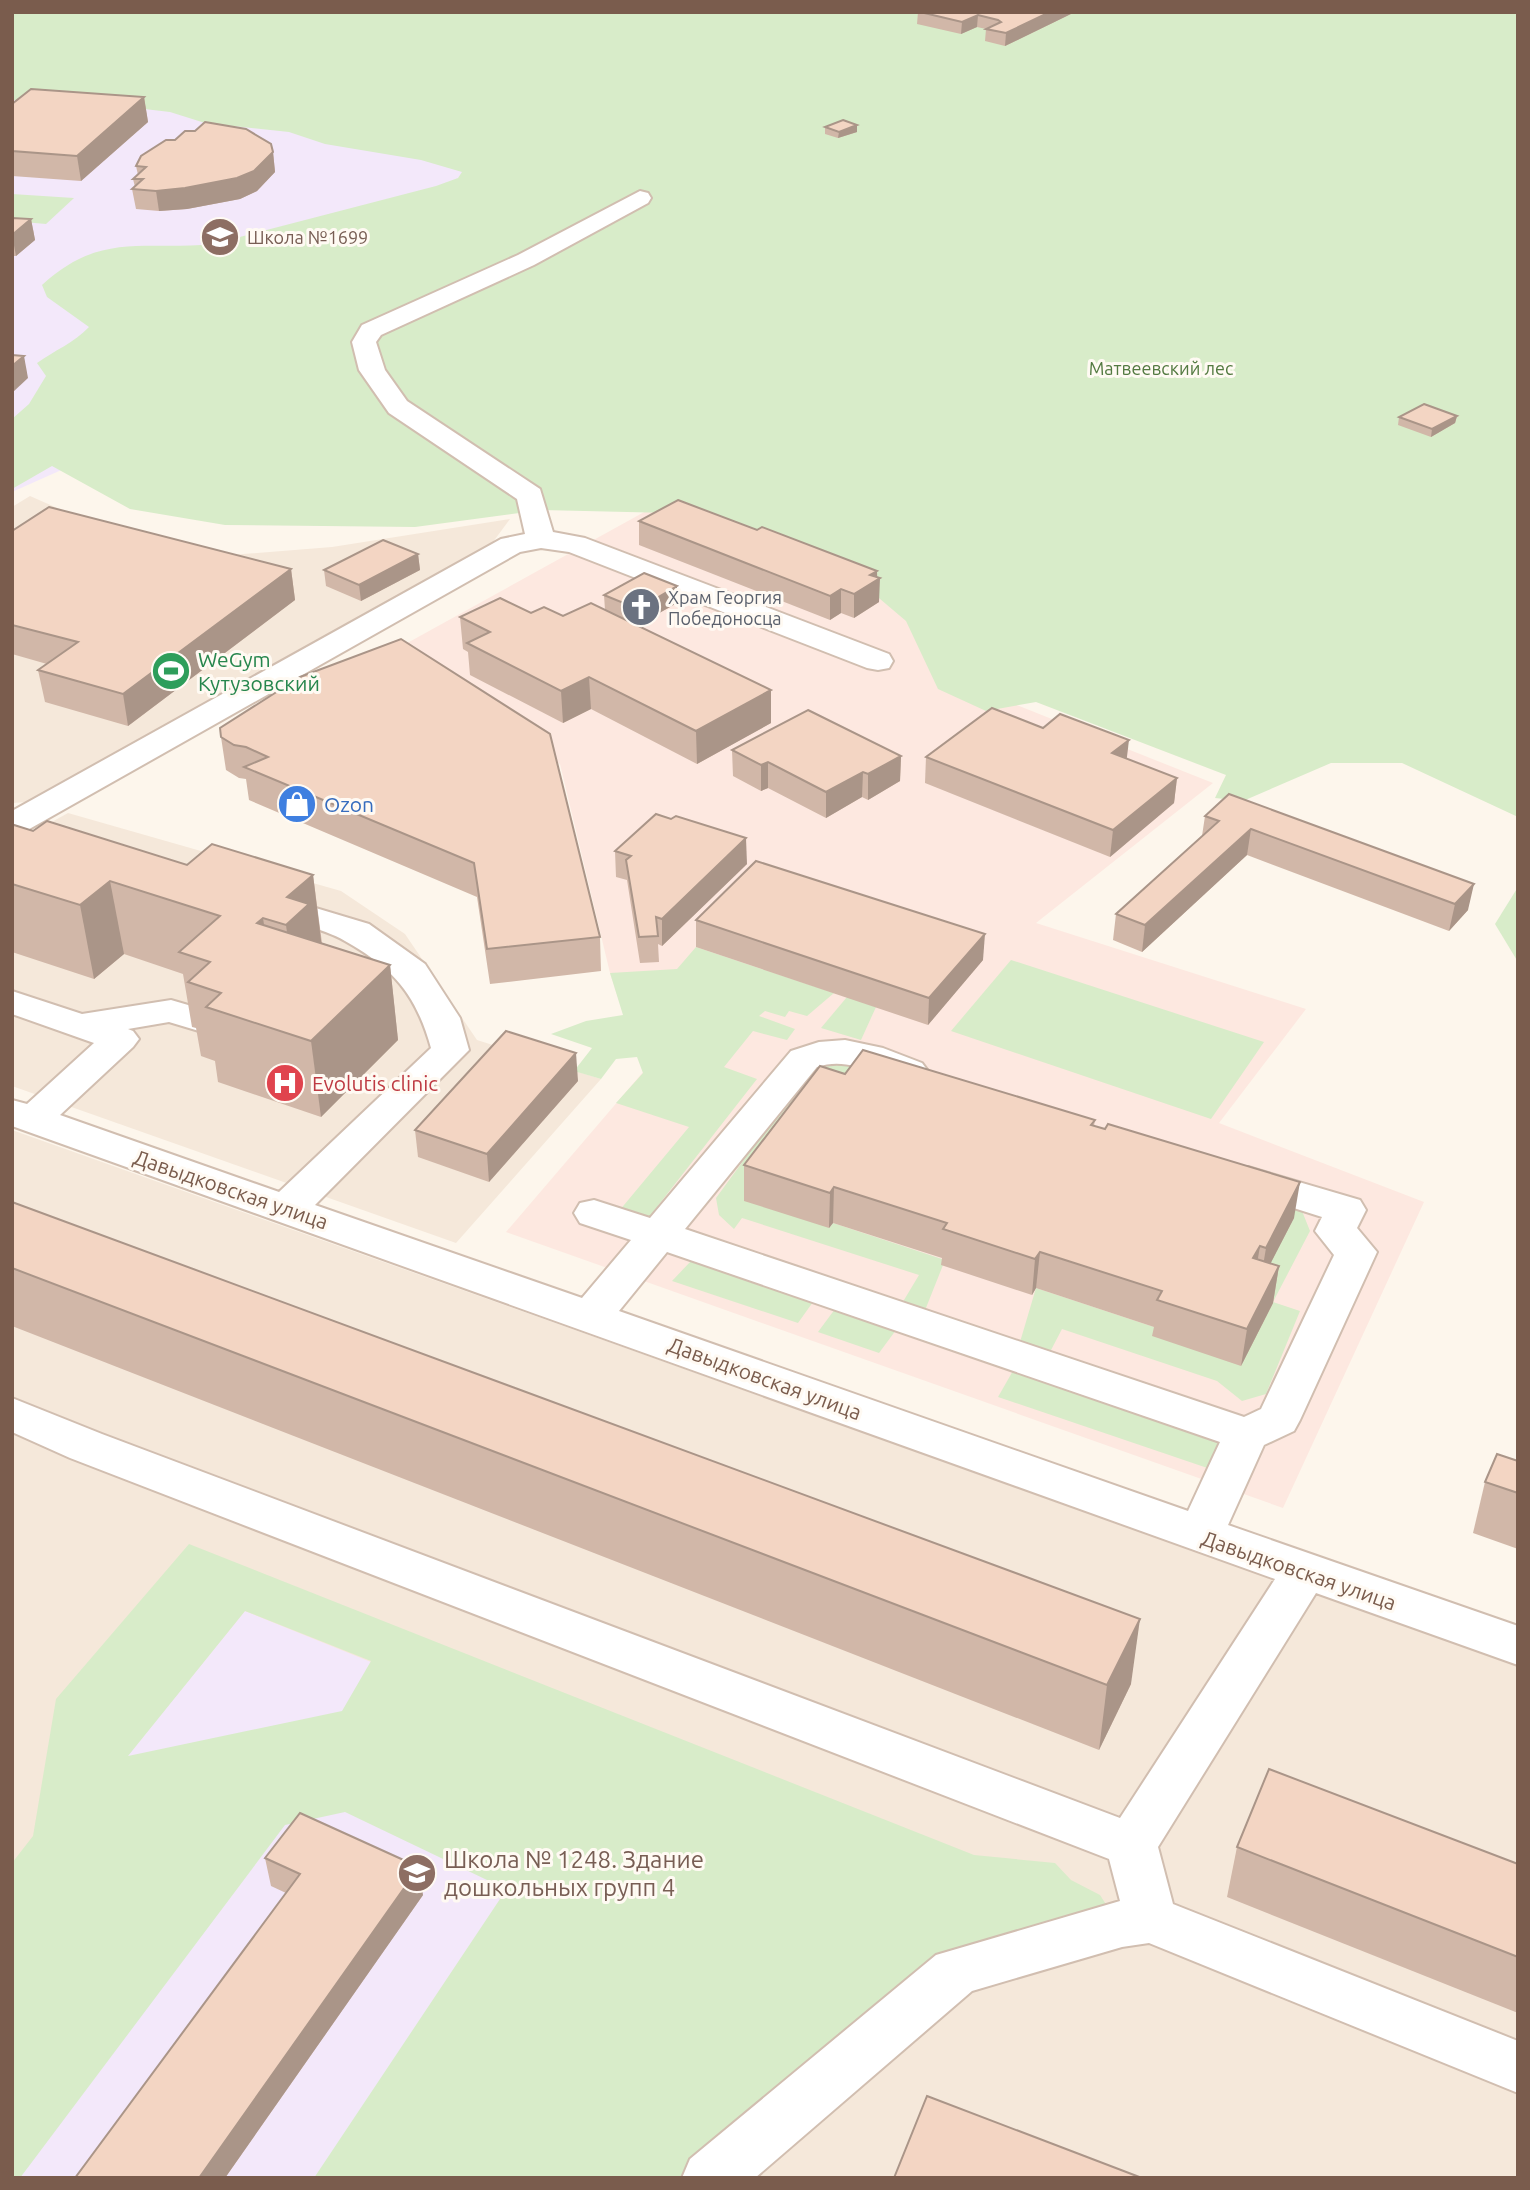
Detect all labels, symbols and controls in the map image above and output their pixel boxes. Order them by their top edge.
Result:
school or university icon: Школа №1699 [199,216,241,258]
place label: Школа №1699 [247,227,368,247]
park label: Матвеевский лес [1089,358,1233,378]
church icon: Храм Георгия Победоносца [620,586,662,628]
place label: Храм Георгия Победоносца [668,587,782,628]
place label: WeGym Кутузовский [198,647,320,695]
sports icon: WeGym Кутузовский [150,650,192,692]
shop icon: Ozon [276,783,318,825]
place label: Ozon [324,792,374,816]
hospital icon: Evolutis clinic [264,1062,306,1104]
place label: Evolutis clinic [312,1071,438,1095]
street label: Давыдковская улица [131,1144,331,1234]
street label: Давыдковская улица [665,1332,865,1424]
street label: Давыдковская улица [1199,1525,1399,1615]
place label: Школа № 1248. Здание дошкольных групп 4 [444,1846,704,1901]
school or university icon: Школа № 1248. Здание дошкольных групп 4 [396,1852,438,1894]

